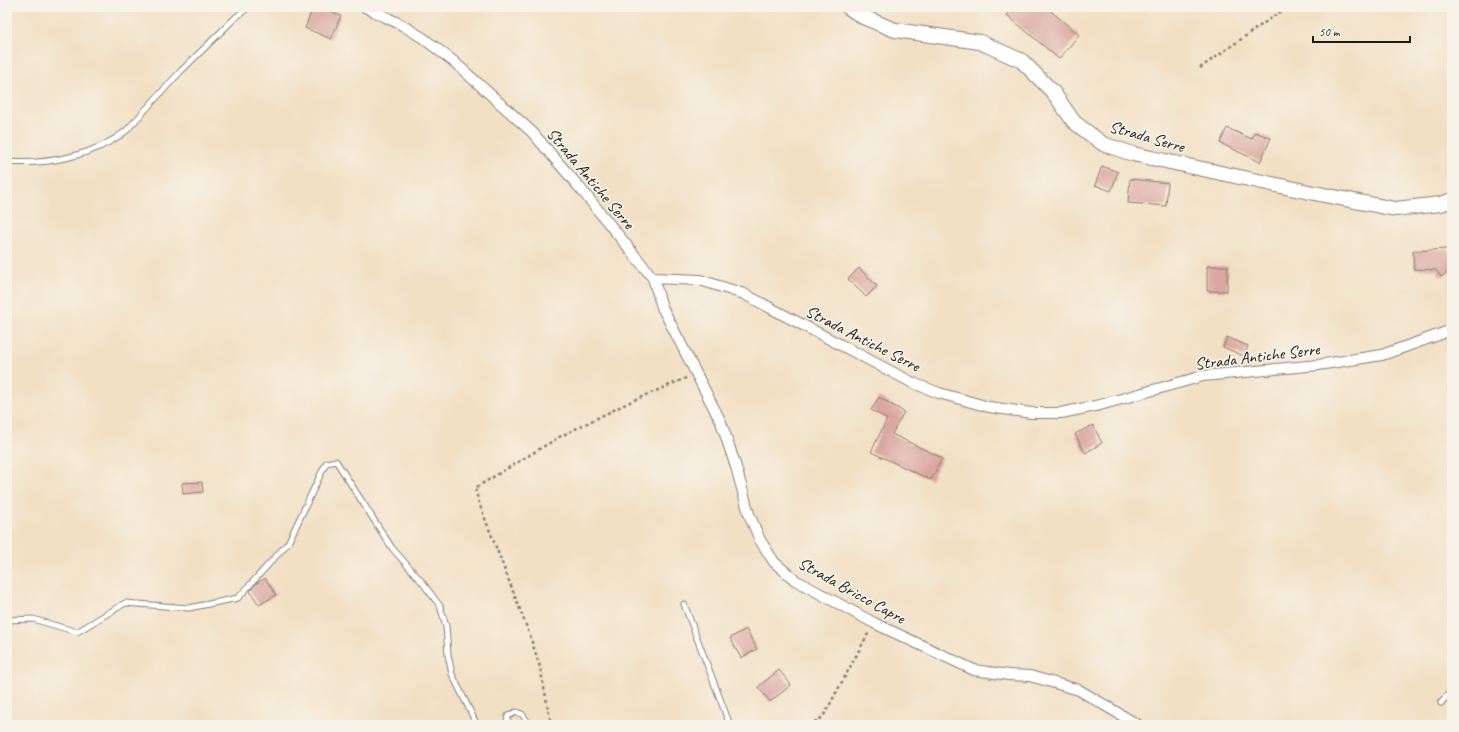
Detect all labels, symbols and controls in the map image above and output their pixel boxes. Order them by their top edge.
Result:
scale bar [1313,18,1410,44]
text: 50 m [1319,24,1341,40]
street label: Strada Serre [1107,116,1188,158]
street label: Strada Antiche Serre [542,123,640,234]
street label: Strada Antiche Serre [802,301,925,377]
street label: Strada Antiche Serre [1193,338,1322,375]
street label: Strada Bricco Capre [795,552,910,629]

